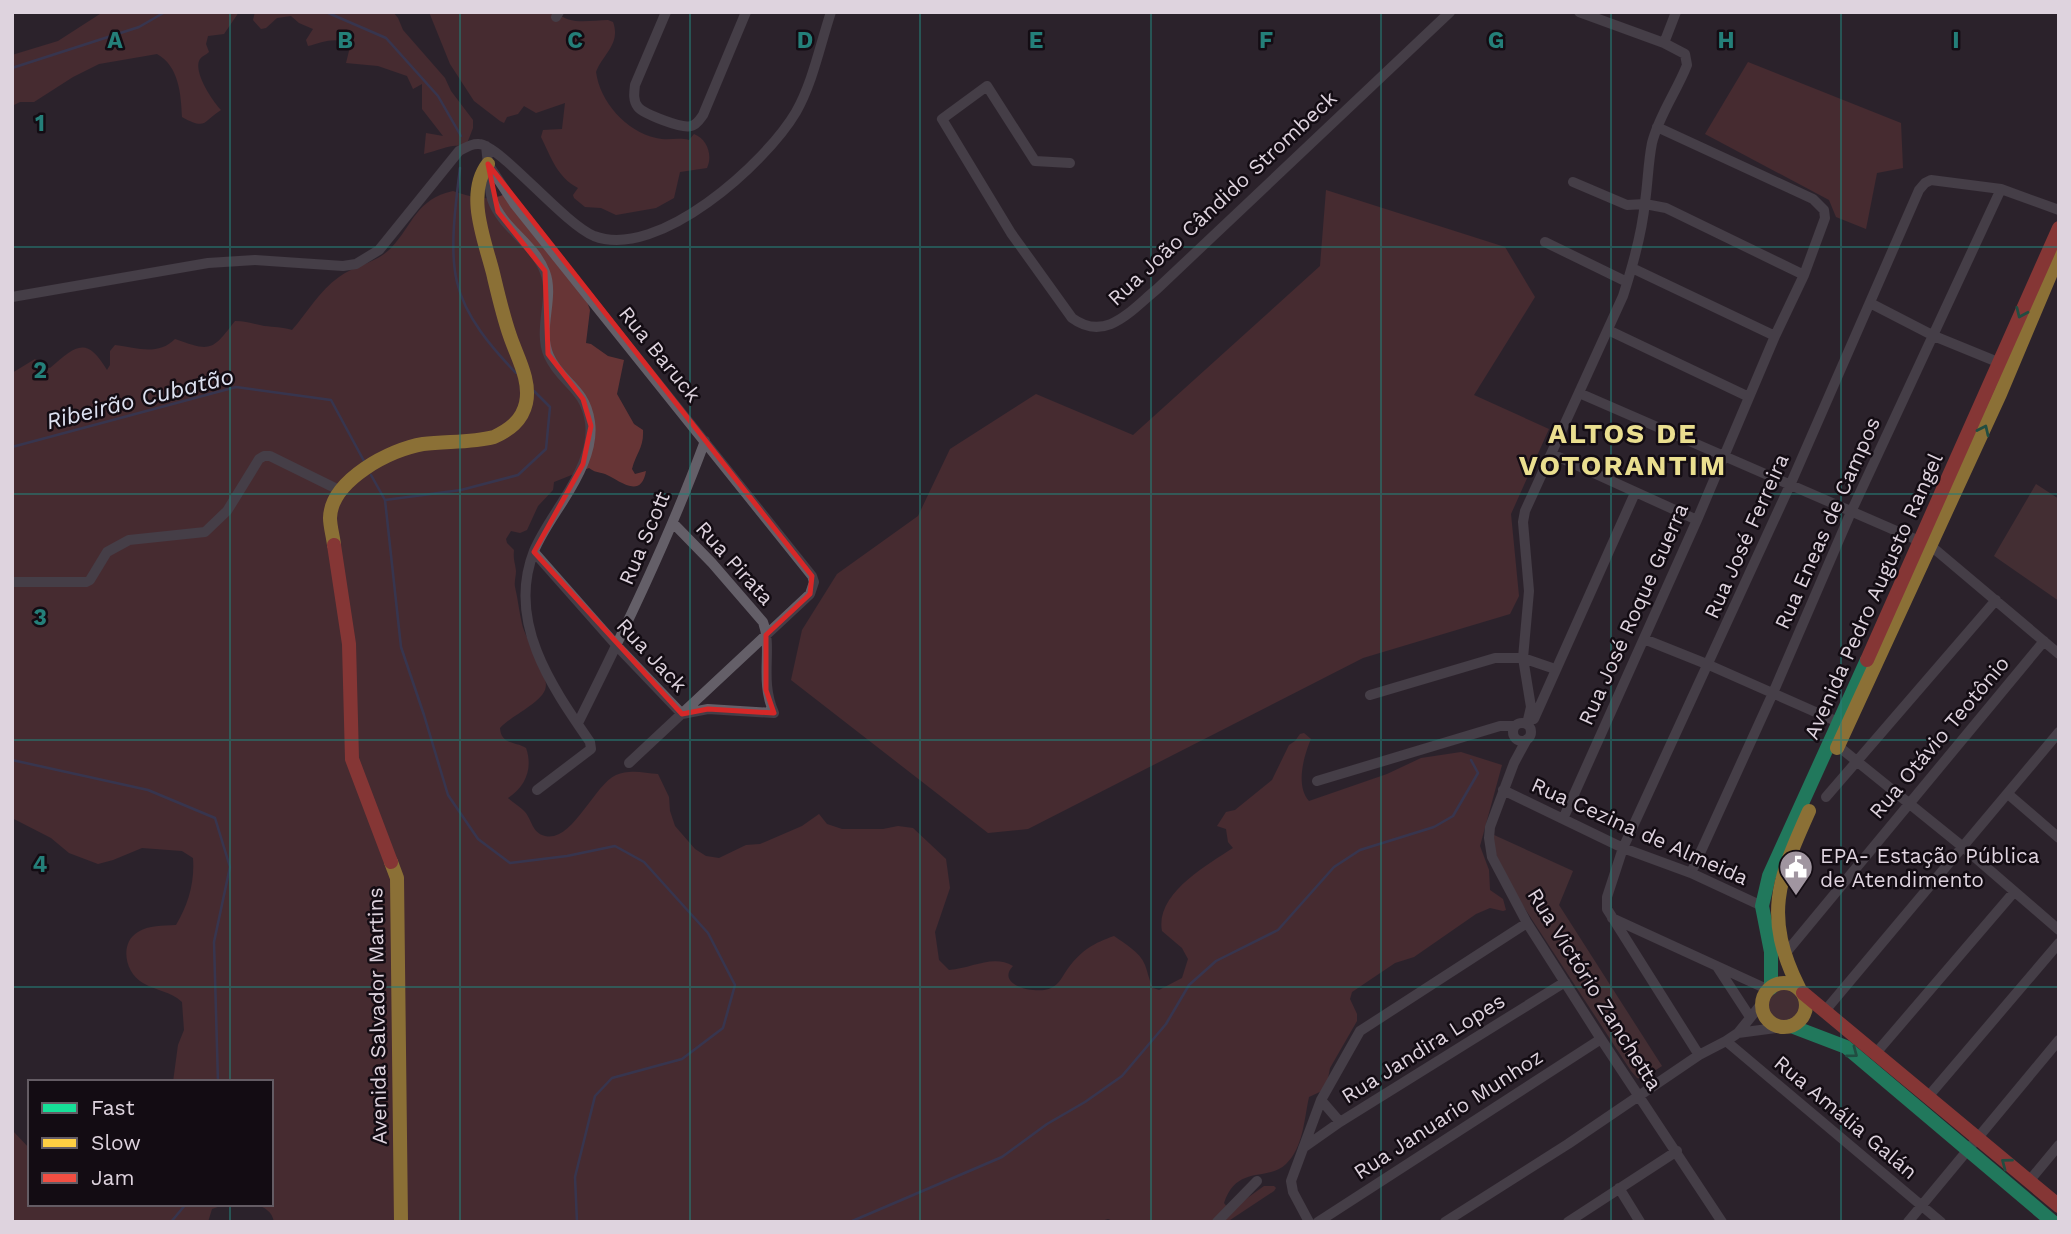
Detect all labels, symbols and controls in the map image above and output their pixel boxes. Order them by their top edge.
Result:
text: A [107,27,123,54]
text: B [337,27,353,54]
text: C [567,27,583,54]
text: D [797,27,813,54]
text: E [1029,27,1043,54]
text: F [1259,27,1273,54]
text: G [1488,27,1504,54]
text: H [1717,27,1735,54]
text: I [1952,27,1960,54]
street label: Rua João Cândido Strombeck [1102,85,1342,311]
text: 1 [35,110,45,137]
street label: Rua Baruck [614,301,706,407]
one-way arrow [2015,306,2029,318]
text: 2 [33,357,47,384]
water label: Ribeirão Cubatão [43,363,237,435]
street label: Rua Eneas de Campos [1769,413,1885,633]
district label: ALTOS DE VOTORANTIM [1519,417,1727,482]
one-way arrow [1976,425,1990,437]
street label: Avenida Pedro Augusto Rangel [1798,449,1948,743]
street label: Rua José Ferreira [1698,450,1794,622]
street label: Rua Scott [613,487,675,589]
street label: Rua José Roque Guerra [1573,499,1693,729]
street label: Rua Pirata [691,516,779,610]
text: 3 [33,604,47,631]
street label: Rua Jack [612,613,693,697]
street label: Rua Otávio Teotônio [1864,651,2014,823]
street label: Rua Cezina de Almeida [1528,772,1752,890]
place label: EPA- Estação Pública de Atendimento [1820,843,2040,892]
public building icon: EPA- Estação Pública de Atendimento [1777,848,1815,897]
text: 4 [33,851,48,878]
street label: Rua Victório Zanchetta [1522,883,1668,1095]
street label: Avenida Salvador Martins [362,887,392,1145]
street label: Rua Jandira Lopes [1337,988,1509,1108]
street label: Rua Januario Munhoz [1349,1044,1547,1184]
one-way arrow [1845,1045,1858,1057]
street label: Rua Amália Galán [1769,1050,1923,1184]
legend [28,1080,273,1206]
text: Fast [91,1095,135,1120]
text: Slow [91,1130,141,1155]
one-way arrow [2001,1158,2014,1171]
text: Jam [91,1165,134,1190]

